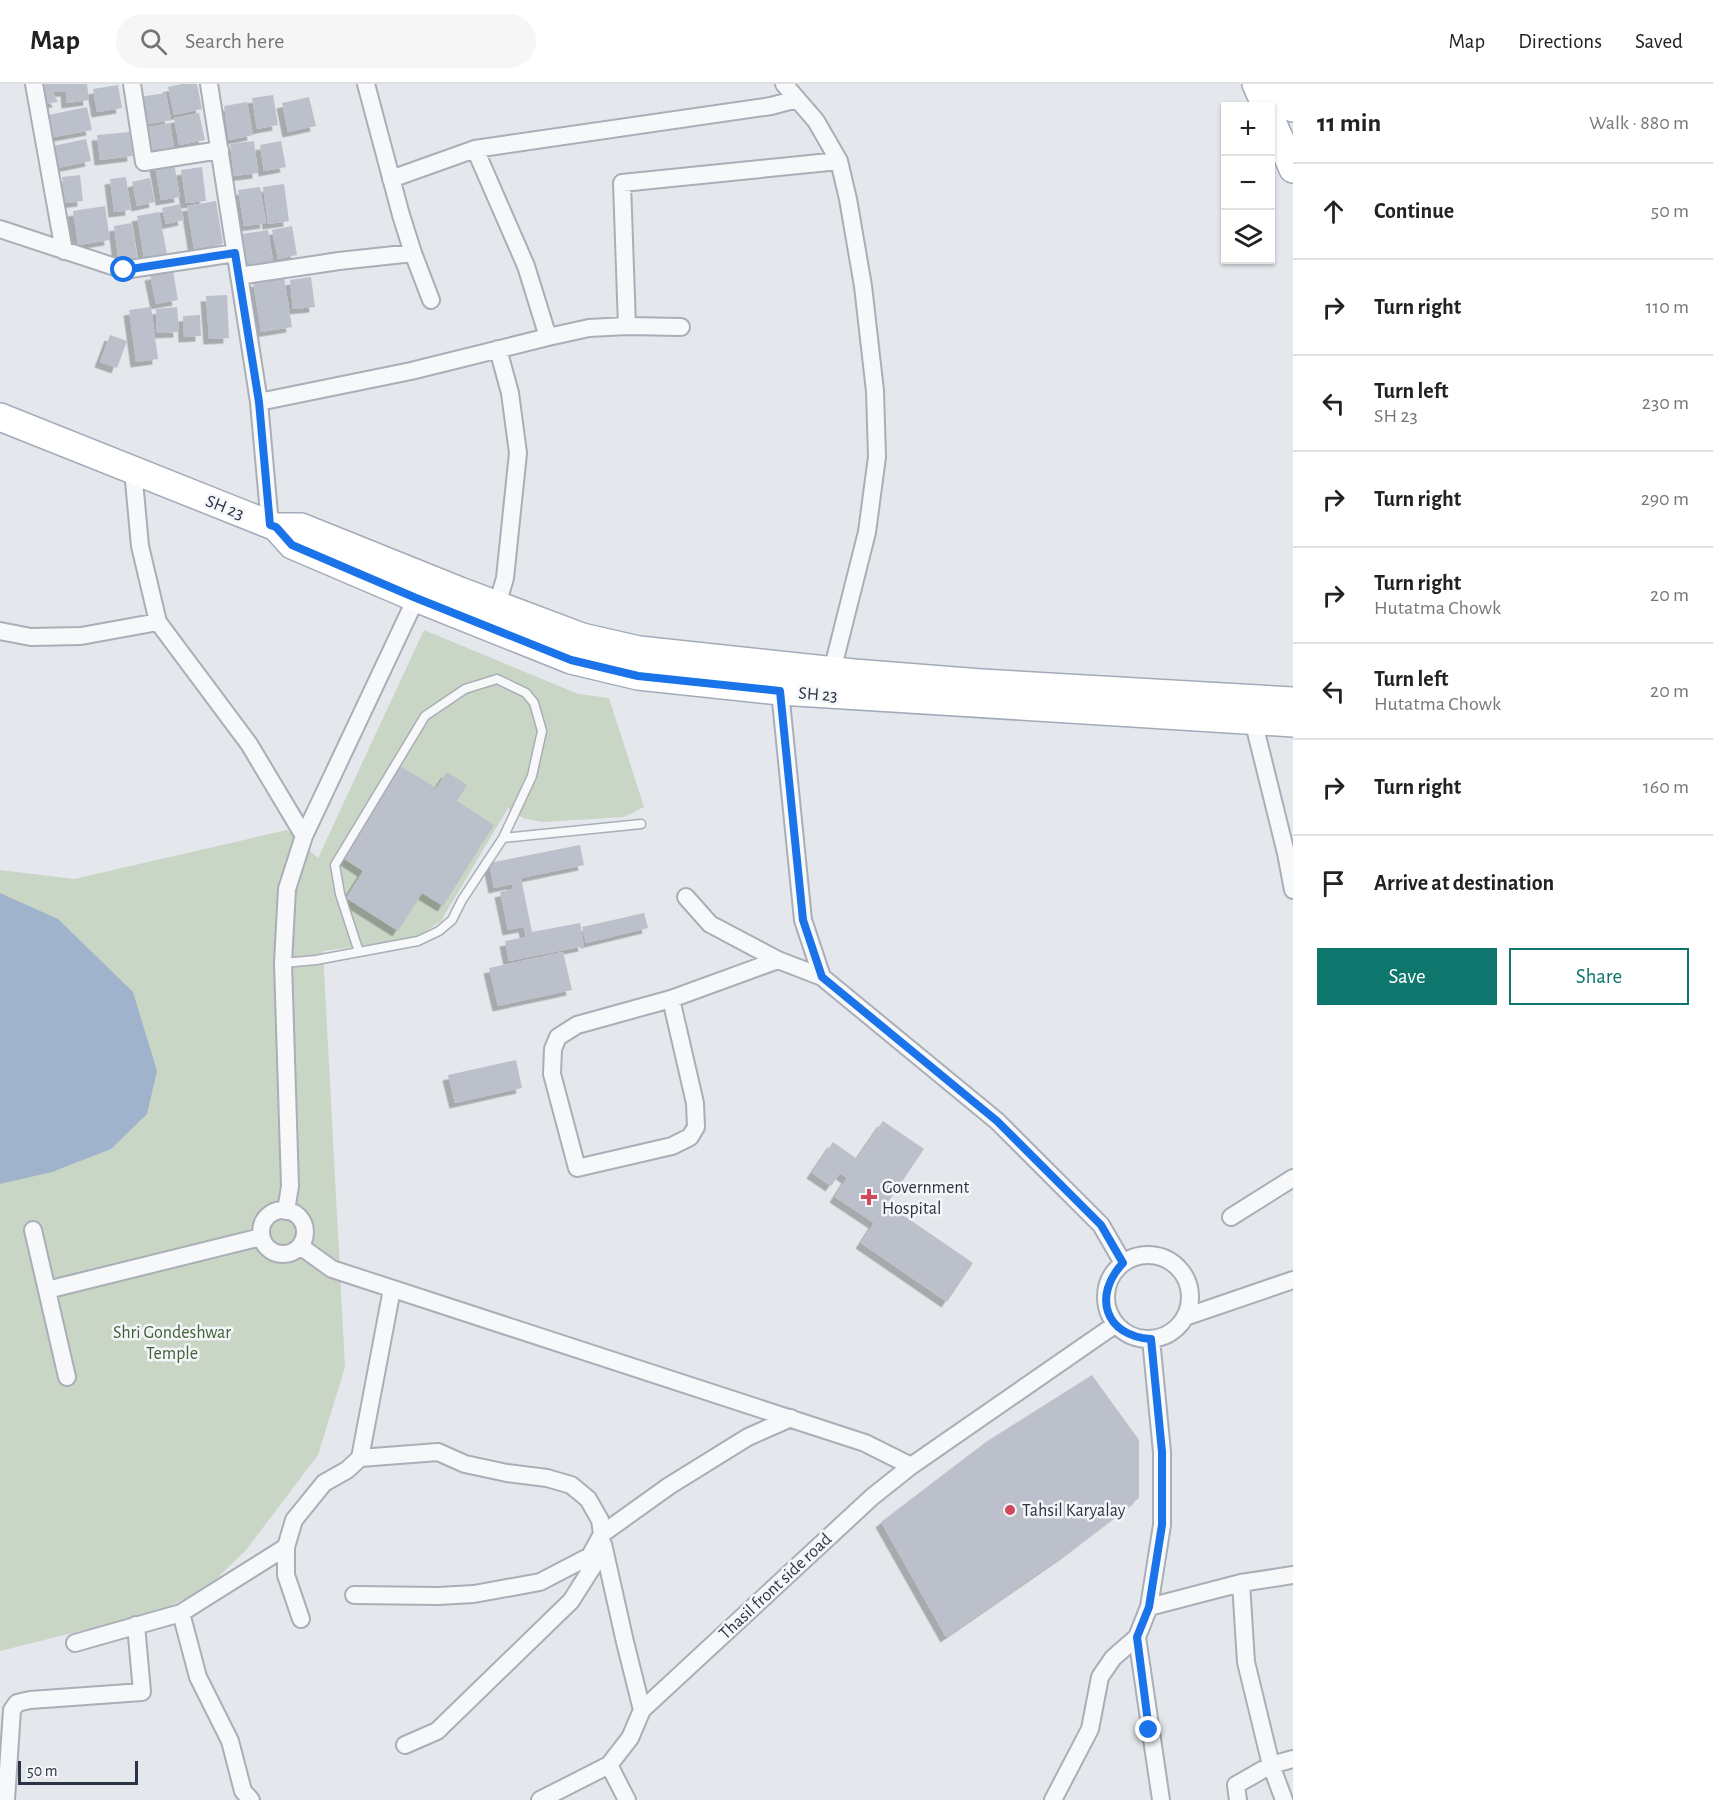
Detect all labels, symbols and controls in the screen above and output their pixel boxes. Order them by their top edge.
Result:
search box [116,14,536,68]
icon: search [137,25,170,58]
text: Map [30,27,80,55]
text: Search here [185,30,284,52]
text: Map [1449,31,1485,52]
text: Directions [1518,31,1602,52]
text: Saved [1635,31,1683,52]
map controls [1221,102,1275,264]
button: + [1221,102,1275,156]
text: 11 min [1317,110,1381,136]
text: Walk · 880 m [1589,113,1689,133]
button: − [1221,156,1275,210]
icon: ahead [1317,195,1350,228]
text: Continue [1374,200,1454,222]
text: 50 m [1651,201,1689,221]
button: layers [1221,210,1275,264]
route start [110,256,136,282]
icon: right [1317,291,1350,324]
text: Turn right [1374,296,1461,318]
text: 110 m [1645,297,1689,317]
text: Turn left [1374,380,1448,402]
icon: left [1317,387,1350,420]
text: 230 m [1642,393,1689,413]
text: SH 23 [1374,406,1418,426]
icon: right [1317,483,1350,516]
text: Turn right [1374,488,1461,510]
text: 290 m [1641,489,1689,509]
street label: SH 23 [203,492,246,524]
text: Turn right [1374,572,1461,594]
icon: right [1317,579,1350,612]
text: 20 m [1650,585,1689,605]
text: Hutatma Chowk [1374,598,1501,618]
text: Turn left [1374,668,1448,690]
icon: left [1317,675,1350,708]
text: 20 m [1650,681,1689,701]
street label: SH 23 [798,685,838,705]
text: Hutatma Chowk [1374,694,1501,714]
icon: right [1317,771,1350,804]
text: Turn right [1374,776,1461,798]
text: 160 m [1643,777,1689,797]
icon: arrive [1317,867,1350,900]
text: Arrive at destination [1374,872,1554,894]
button: Save [1317,948,1497,1005]
button: Share [1509,948,1689,1005]
place label: Government Hospital [882,1179,970,1218]
marker: Government Hospital [860,1188,878,1206]
park label: Shri Gondeshwar Temple [113,1324,231,1363]
place label: Tahsil Karyalay [1022,1502,1126,1520]
marker: Tahsil Karyalay [1003,1503,1017,1517]
street label: Thasil front side road [716,1530,835,1643]
route end [1135,1716,1161,1742]
scale bar [18,1758,138,1786]
text: 50 m [27,1763,58,1779]

